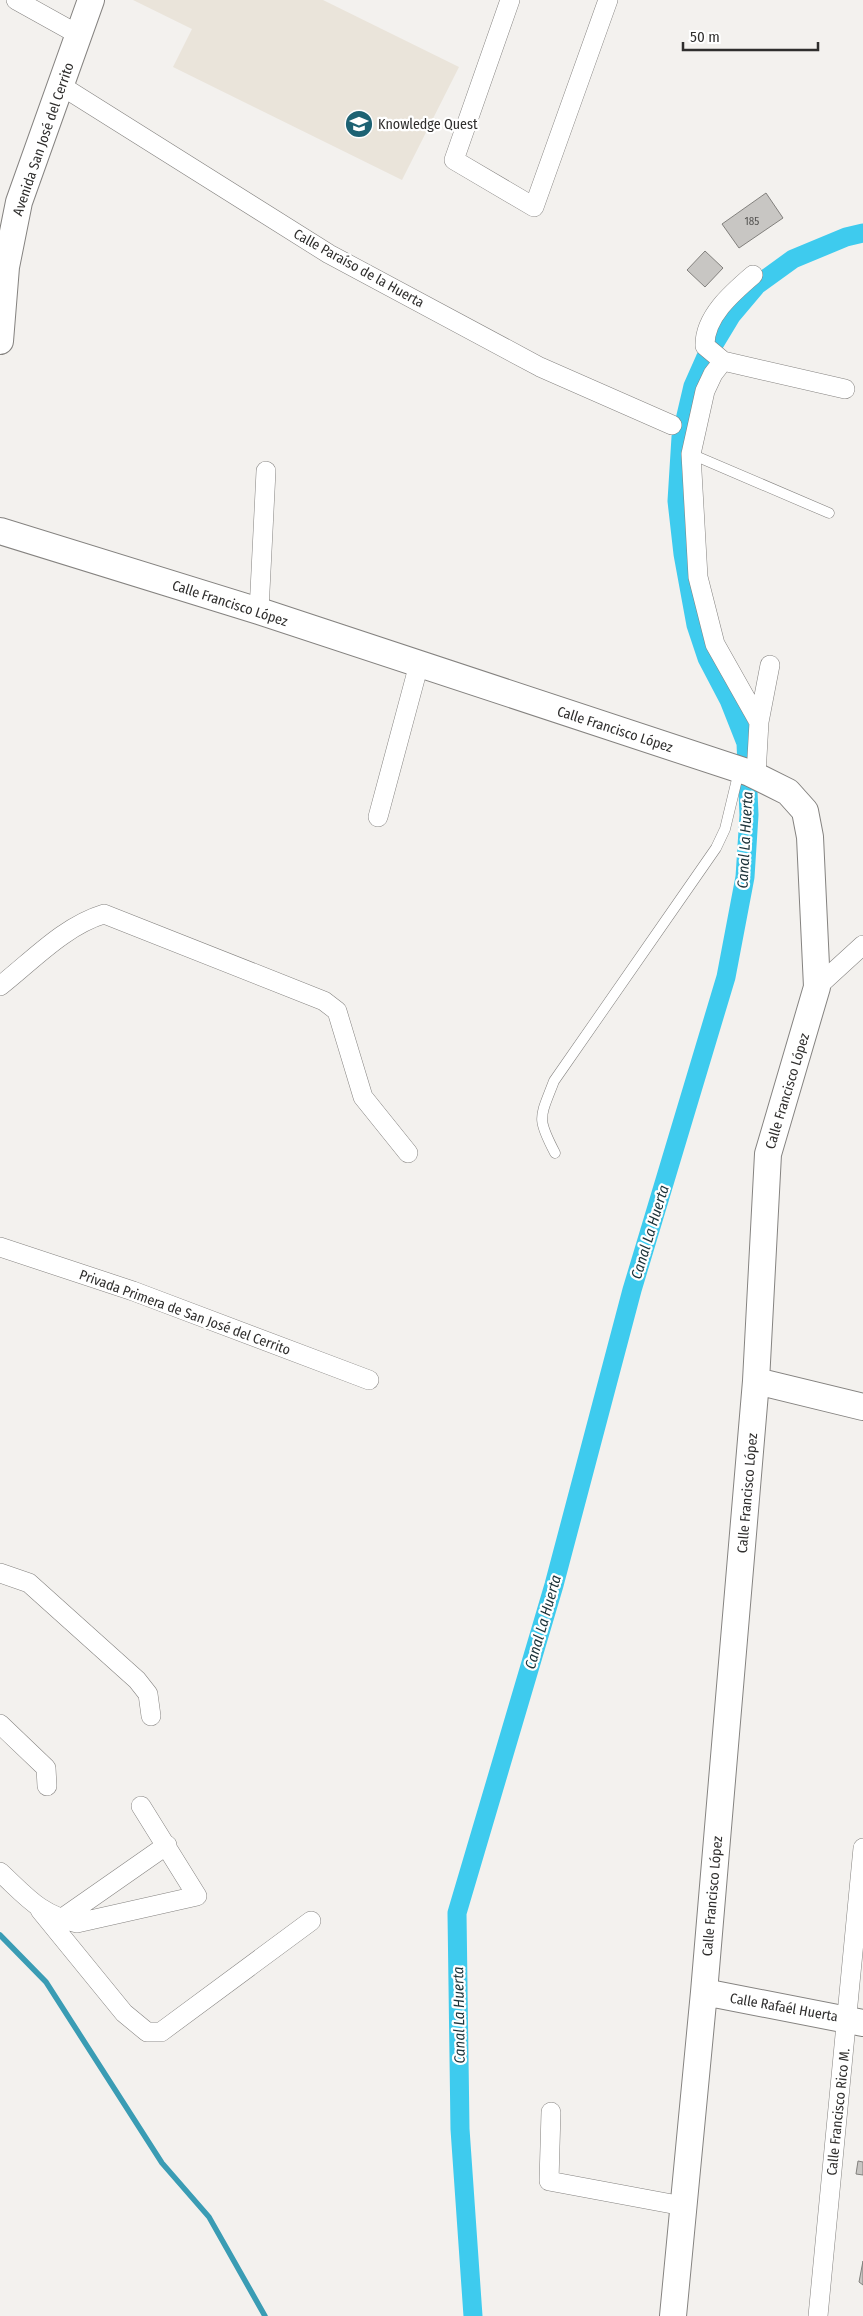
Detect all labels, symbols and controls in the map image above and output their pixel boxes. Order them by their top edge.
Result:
scale bar [683,20,818,52]
text: 50 m [690,28,720,46]
street label: Avenida San José del Cerrito [9,60,78,218]
school or university icon: Knowledge Quest [344,109,374,139]
place label: Knowledge Quest [378,116,478,133]
house number: 185 [745,215,759,228]
street label: Calle Paraíso de la Huerta [291,225,427,311]
street label: Calle Francisco López [170,577,290,630]
street label: Calle Francisco López [555,703,675,756]
water label: Canal La Huerta [733,791,757,889]
street label: Calle Francisco López [762,1031,813,1151]
water label: Canal La Huerta [627,1183,673,1281]
street label: Privada Primera de San José del Cerrito [77,1266,293,1359]
street label: Calle Francisco López [734,1432,761,1554]
water label: Canal La Huerta [521,1573,565,1671]
street label: Calle Francisco López [699,1835,726,1957]
water label: Canal La Huerta [449,1966,469,2064]
street label: Calle Rafaél Huerta [729,1990,839,2025]
street label: Calle Francisco Rico M. [823,2048,854,2177]

